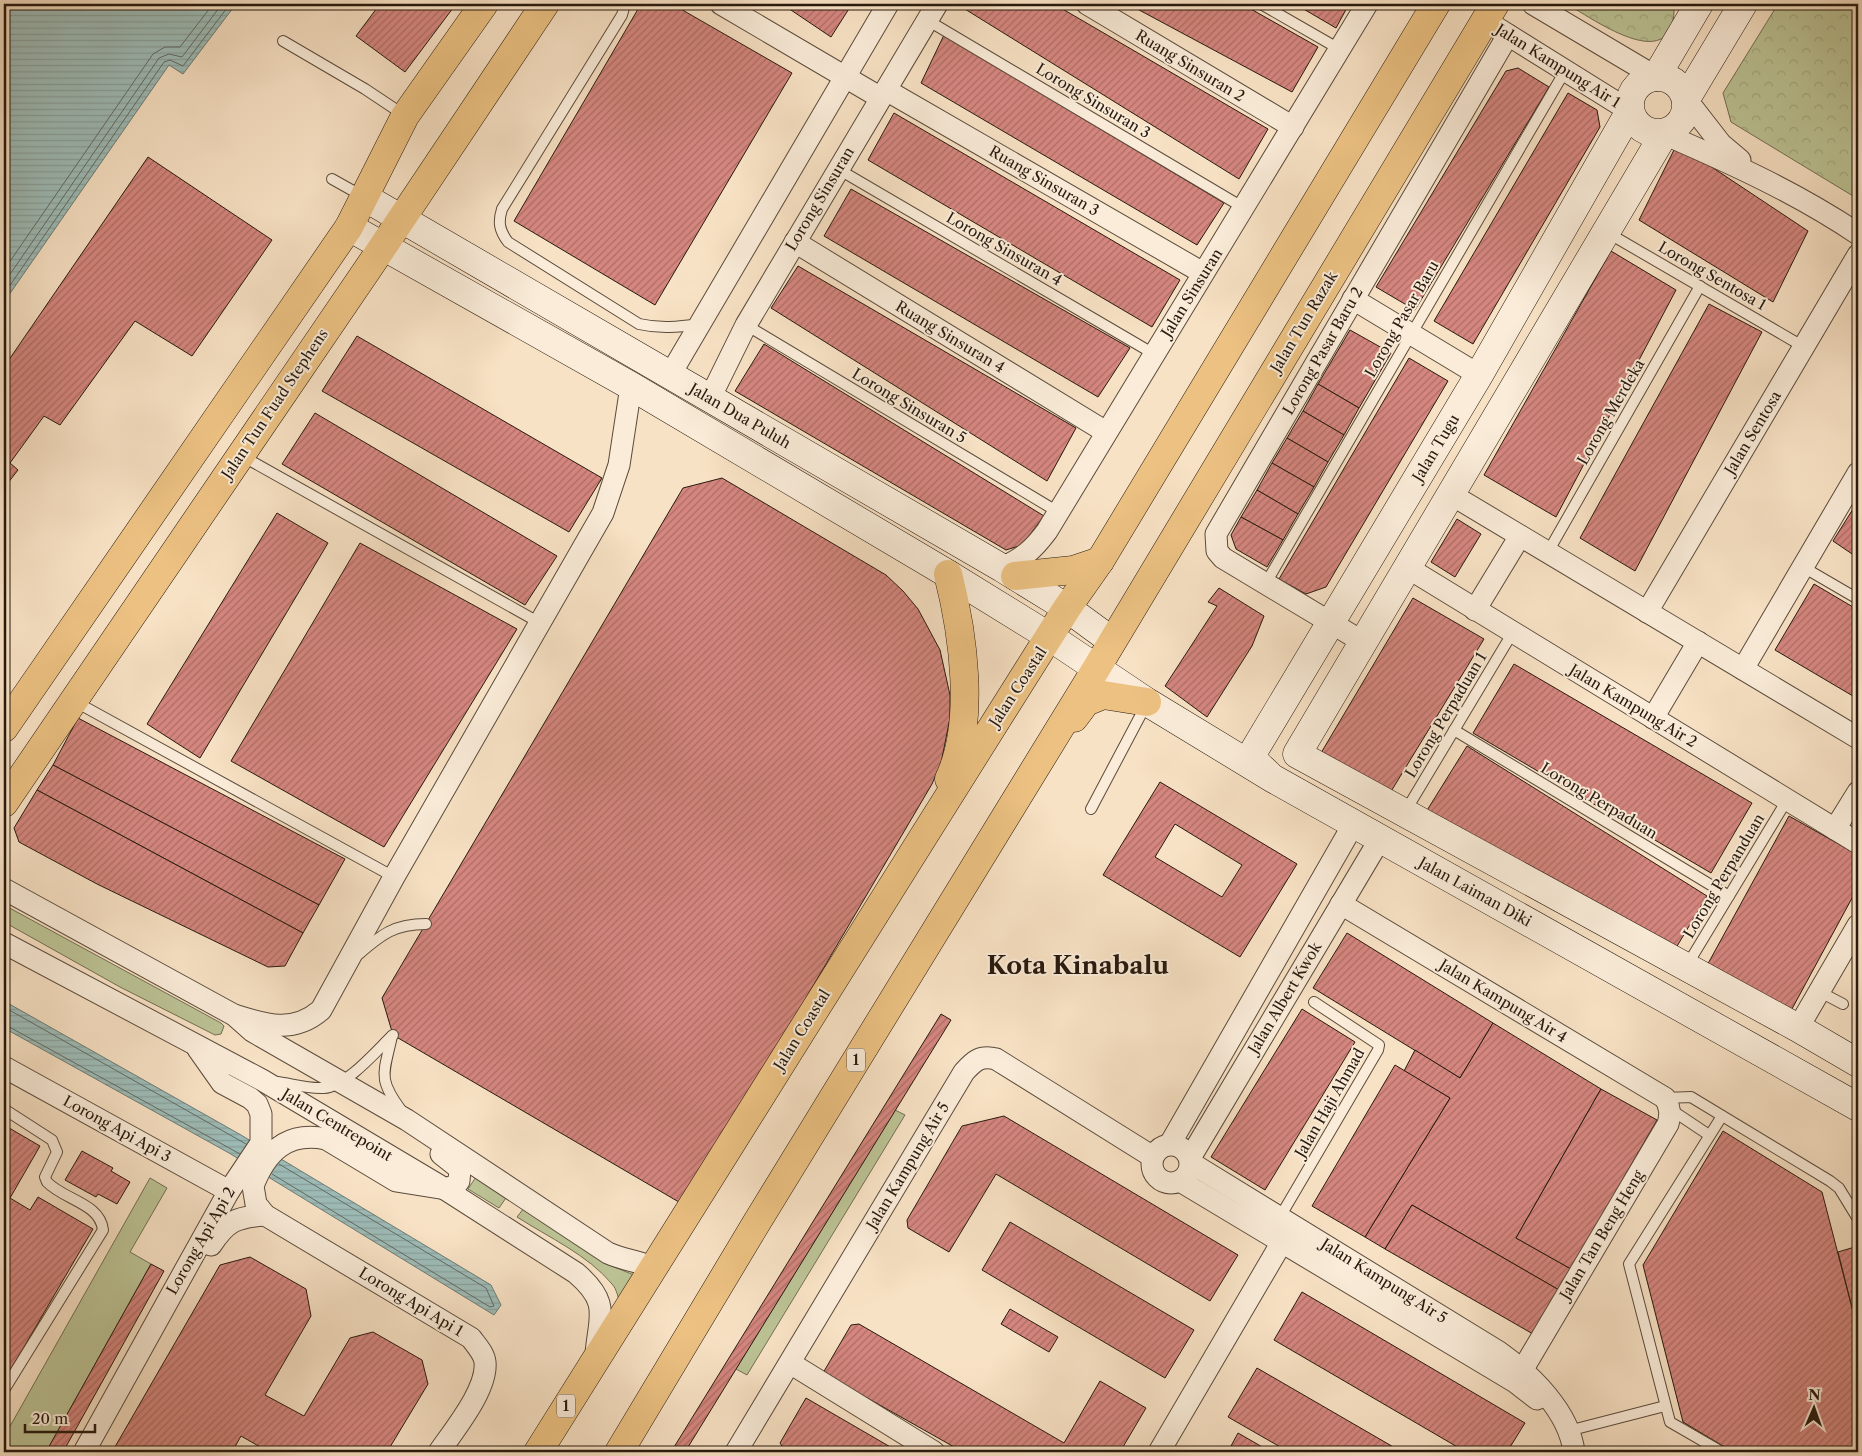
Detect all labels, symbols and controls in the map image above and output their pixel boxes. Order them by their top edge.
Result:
street label: Jalan Kampung Air 1 [1491,18,1625,112]
street label: Ruang Sinsuran 2 [1132,25,1248,106]
street label: Lorong Sinsuran 3 [1033,59,1154,142]
street label: Ruang Sinsuran 3 [986,141,1103,220]
street label: Lorong Sinsuran [781,143,858,254]
street label: Lorong Sinsuran 4 [943,208,1066,289]
street label: Lorong Sentosa 1 [1655,237,1770,315]
street label: Jalan Sinsuran [1156,244,1227,342]
street label: Lorong Pasar Baru [1360,257,1443,381]
street label: Jalan Tun Razak [1265,266,1342,378]
street label: Lorong Pasar Baru 2 [1278,284,1367,418]
street label: Ruang Sinsuran 4 [892,296,1008,377]
street label: Jalan Tun Fuad Stephens [216,325,332,484]
street label: Lorong Merdeka [1573,355,1649,468]
street label: Lorong Sinsuran 5 [849,364,970,447]
street label: Jalan Dua Puluh [684,378,795,453]
street label: Jalan Sentosa [1719,387,1785,480]
street label: Jalan Tugu [1407,410,1463,487]
street label: Jalan Coastal [984,643,1051,732]
street label: Lorong Perpaduan 1 [1401,648,1491,781]
street label: Jalan Kampung Air 2 [1564,659,1701,751]
street label: Lorong Perpaduan [1537,758,1662,843]
street label: Lorong Perpanduan [1679,809,1769,942]
street label: Jalan Laiman Diki [1414,852,1535,931]
street label: Jalan Albert Kwok [1243,937,1326,1059]
district label: Kota Kinabalu [987,950,1170,981]
street label: Jalan Kampung Air 4 [1434,954,1571,1046]
street label: Jalan Coastal [768,985,834,1075]
street label: Jalan Haji Ahmad [1290,1045,1369,1163]
road number: 1 [847,1048,865,1072]
street label: Jalan Centrepoint [277,1083,397,1165]
street label: Lorong Api Api 3 [60,1091,175,1166]
street label: Jalan Kampung Air 5 [861,1099,953,1235]
street label: Jalan Tan Beng Heng [1554,1166,1648,1305]
street label: Lorong Api Api 2 [162,1184,239,1298]
street label: Jalan Kampung Air 5 [1316,1233,1451,1327]
street label: Lorong Api Api 1 [356,1263,468,1341]
north arrow [1790,1384,1840,1434]
text: N [1808,1386,1821,1404]
road number: 1 [557,1394,575,1418]
scale bar [25,1401,95,1433]
text: 20 m [32,1409,68,1428]

